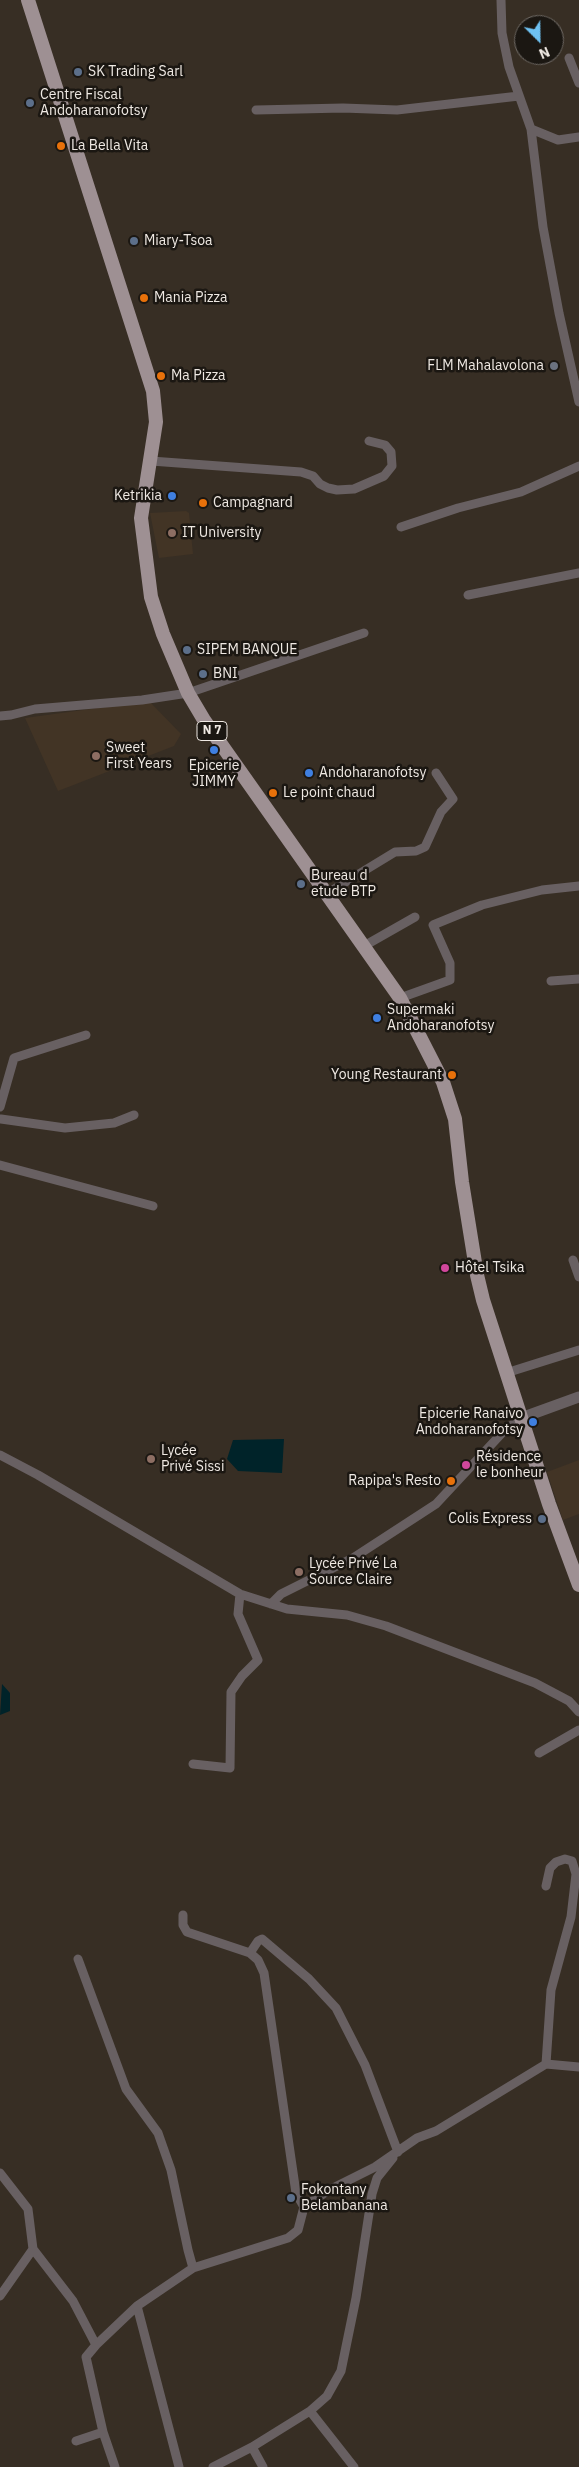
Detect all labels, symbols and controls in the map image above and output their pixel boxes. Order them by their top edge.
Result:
north arrow [514,15,564,65]
text: N [536,43,553,63]
place label: SK Trading Sarl [88,64,183,80]
marker: SK Trading Sarl [72,66,84,78]
place label: Centre Fiscal Andoharanofotsy [40,87,147,120]
marker: Centre Fiscal Andoharanofotsy [24,97,36,109]
place label: La Bella Vita [71,138,148,154]
marker: La Bella Vita [55,140,67,152]
place label: Miary-Tsoa [144,233,213,249]
marker: Miary-Tsoa [128,235,140,247]
place label: Mania Pizza [154,290,228,306]
marker: Mania Pizza [138,292,150,304]
place label: FLM Mahalavolona [427,358,544,374]
marker: FLM Mahalavolona [548,360,560,372]
place label: Ma Pizza [171,368,226,384]
marker: Ma Pizza [155,370,167,382]
place label: Ketrikia [114,488,162,504]
marker: Ketrikia [166,490,178,502]
place label: Campagnard [213,495,293,511]
marker: Campagnard [197,497,209,509]
place label: IT University [182,525,262,541]
marker: IT University [166,527,178,539]
place label: SIPEM BANQUE [197,642,297,658]
marker: SIPEM BANQUE [181,644,193,656]
place label: BNI [213,666,238,682]
marker: BNI [197,668,209,680]
road number: N 7 [197,721,227,740]
place label: Sweet First Years [106,740,172,772]
marker: Epicerie JIMMY [208,744,220,756]
marker: Sweet First Years [90,750,102,762]
place label: Epicerie JIMMY [189,758,239,790]
place label: Andoharanofotsy [319,765,426,781]
marker: Andoharanofotsy [303,767,315,779]
place label: Le point chaud [283,785,375,801]
marker: Le point chaud [267,787,279,799]
place label: Bureau d etude BTP [311,868,376,900]
marker: Bureau d etude BTP [295,878,307,890]
place label: Supermaki Andoharanofotsy [387,1002,494,1034]
marker: Supermaki Andoharanofotsy [371,1012,383,1024]
place label: Young Restaurant [331,1067,442,1083]
marker: Young Restaurant [446,1069,458,1081]
place label: Hôtel Tsika [455,1260,525,1276]
marker: Hôtel Tsika [439,1262,451,1274]
place label: Epicerie Ranaivo Andoharanofotsy [416,1406,523,1438]
marker: Epicerie Ranaivo Andoharanofotsy [527,1416,539,1428]
place label: Lycée Privé Sissi [161,1443,224,1475]
place label: Résidence le bonheur [476,1449,543,1481]
marker: Lycée Privé Sissi [145,1453,157,1465]
marker: Résidence le bonheur [460,1459,472,1471]
place label: Rapipa's Resto [348,1473,441,1489]
marker: Rapipa's Resto [445,1475,457,1487]
place label: Colis Express [448,1511,532,1527]
marker: Colis Express [536,1513,548,1525]
place label: Lycée Privé La Source Claire [309,1556,397,1588]
marker: Lycée Privé La Source Claire [293,1566,305,1578]
place label: Fokontany Belambanana [301,2182,388,2214]
marker: Fokontany Belambanana [285,2192,297,2204]

